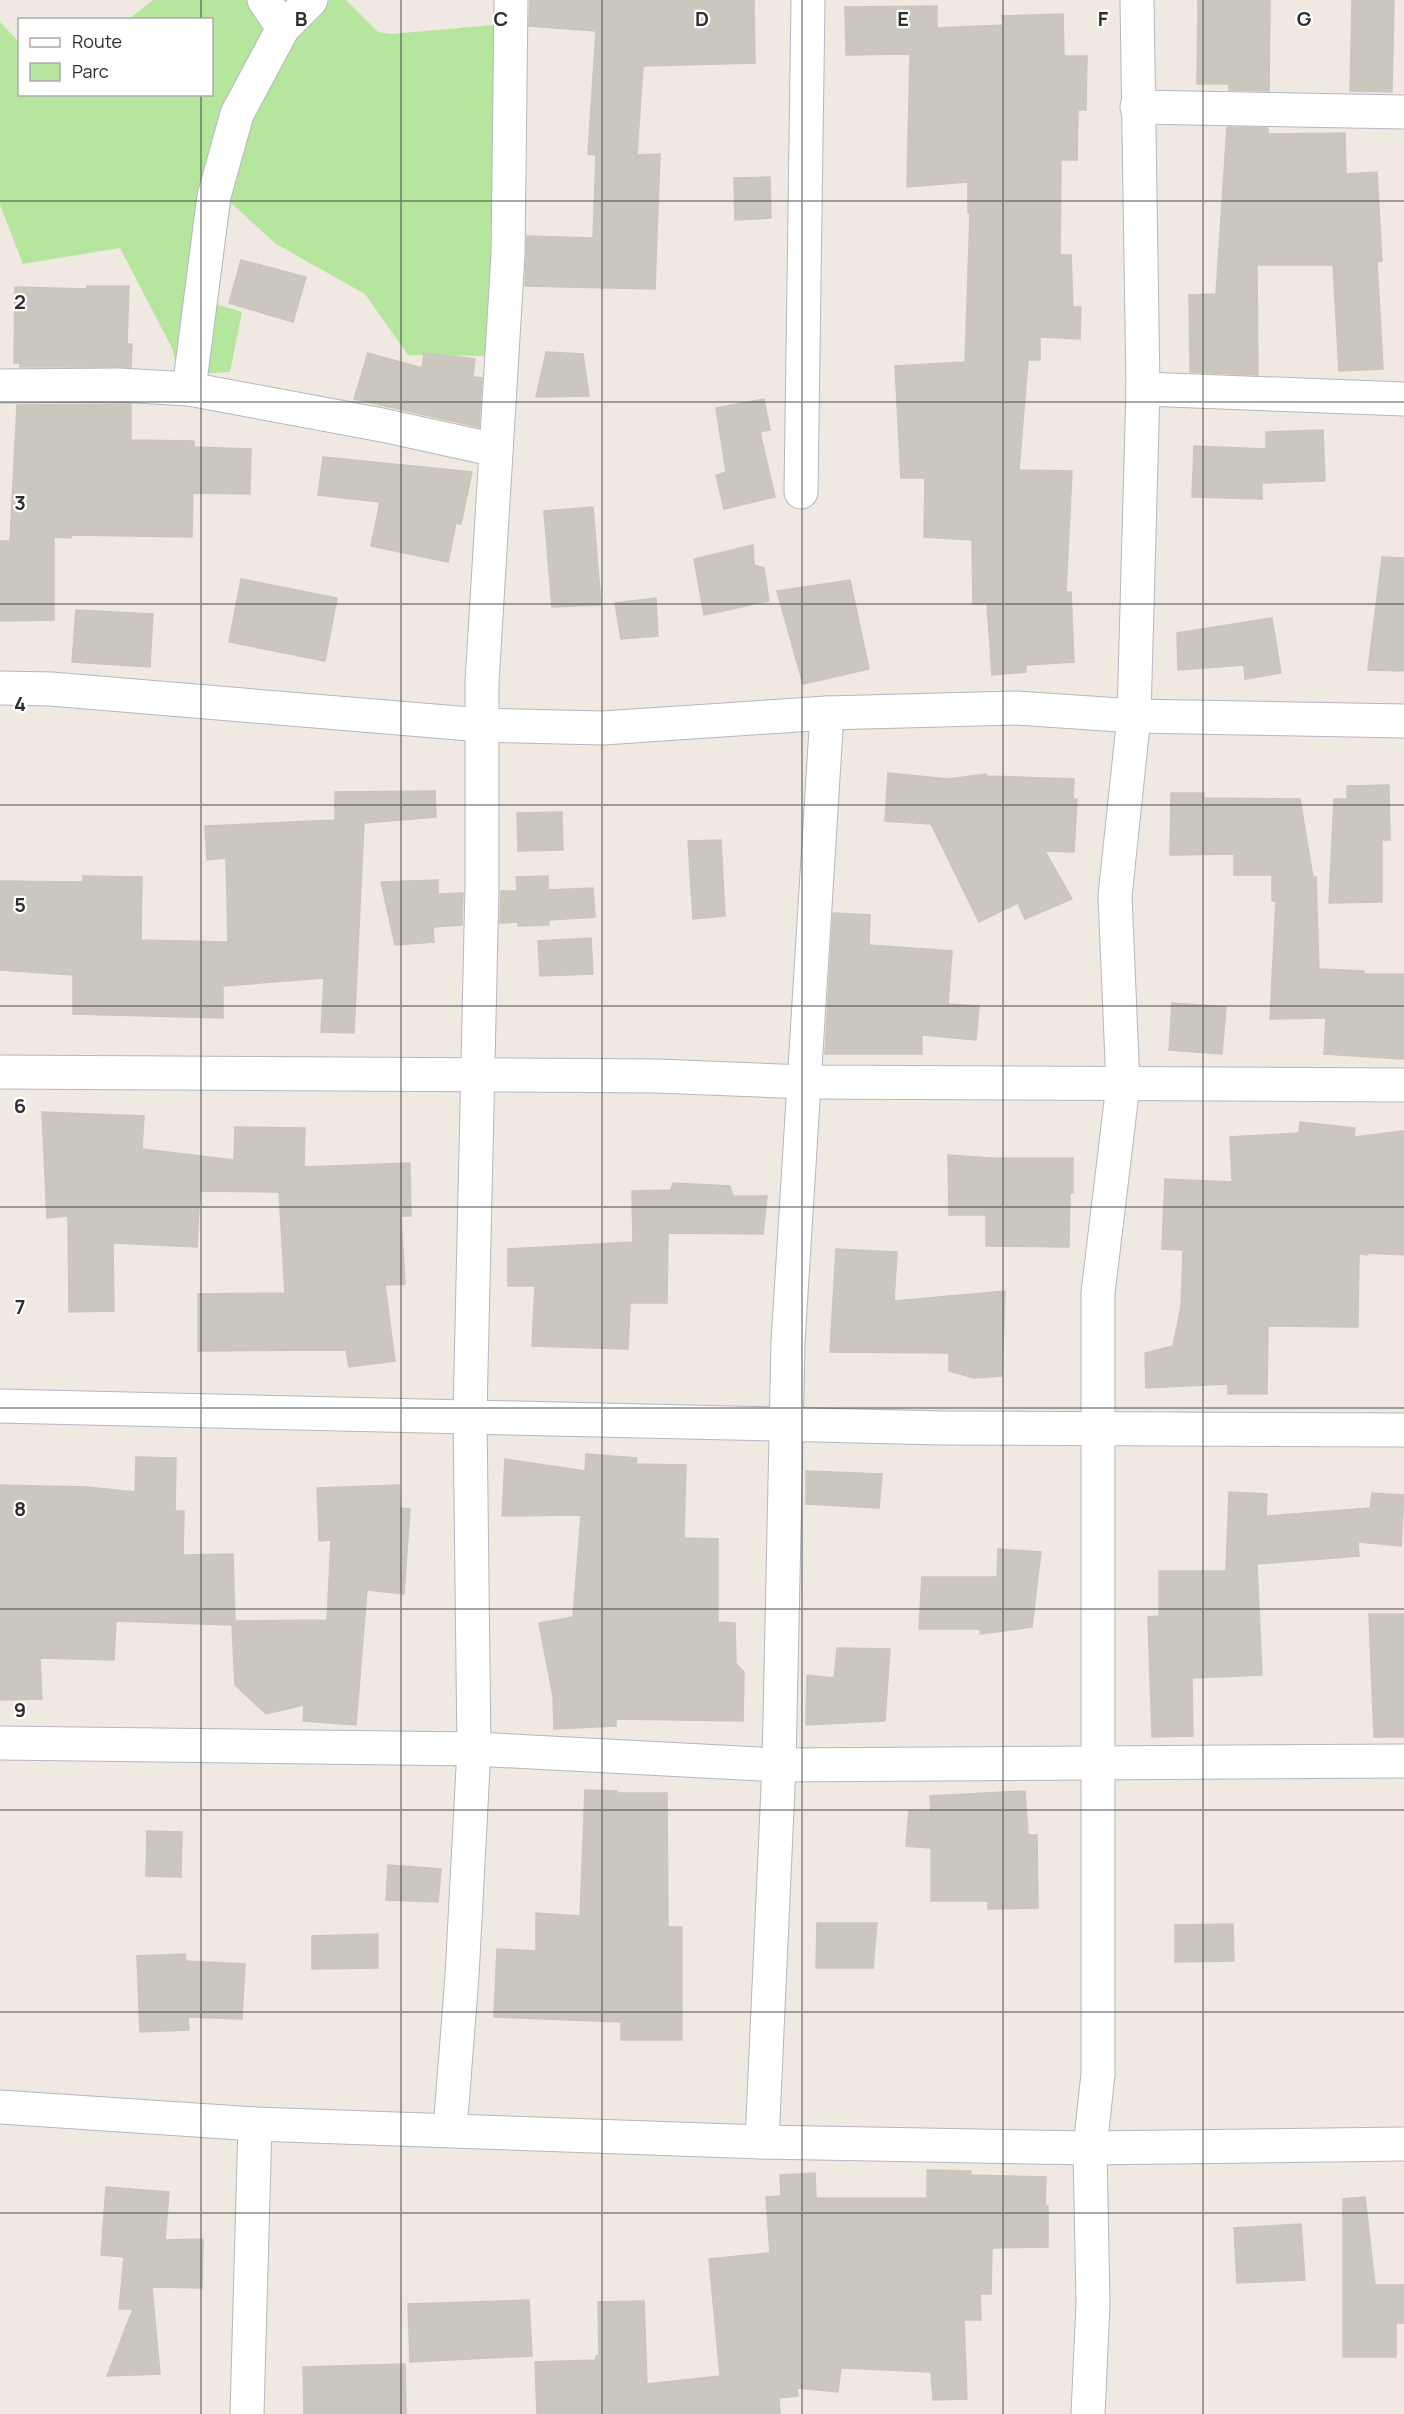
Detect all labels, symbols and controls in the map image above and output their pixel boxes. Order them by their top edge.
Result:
text: B [295,5,308,32]
text: C [494,5,508,32]
text: D [695,5,709,32]
text: E [897,5,909,32]
text: F [1098,5,1109,32]
text: G [1297,5,1312,32]
legend [18,18,213,96]
text: Route [72,29,122,53]
text: Parc [72,59,109,83]
text: 2 [14,288,26,315]
text: 3 [14,489,26,516]
text: 4 [14,690,26,717]
text: 5 [14,891,26,918]
text: 6 [14,1092,26,1119]
text: 7 [15,1293,25,1320]
text: 8 [14,1495,26,1522]
text: 9 [14,1696,26,1723]

